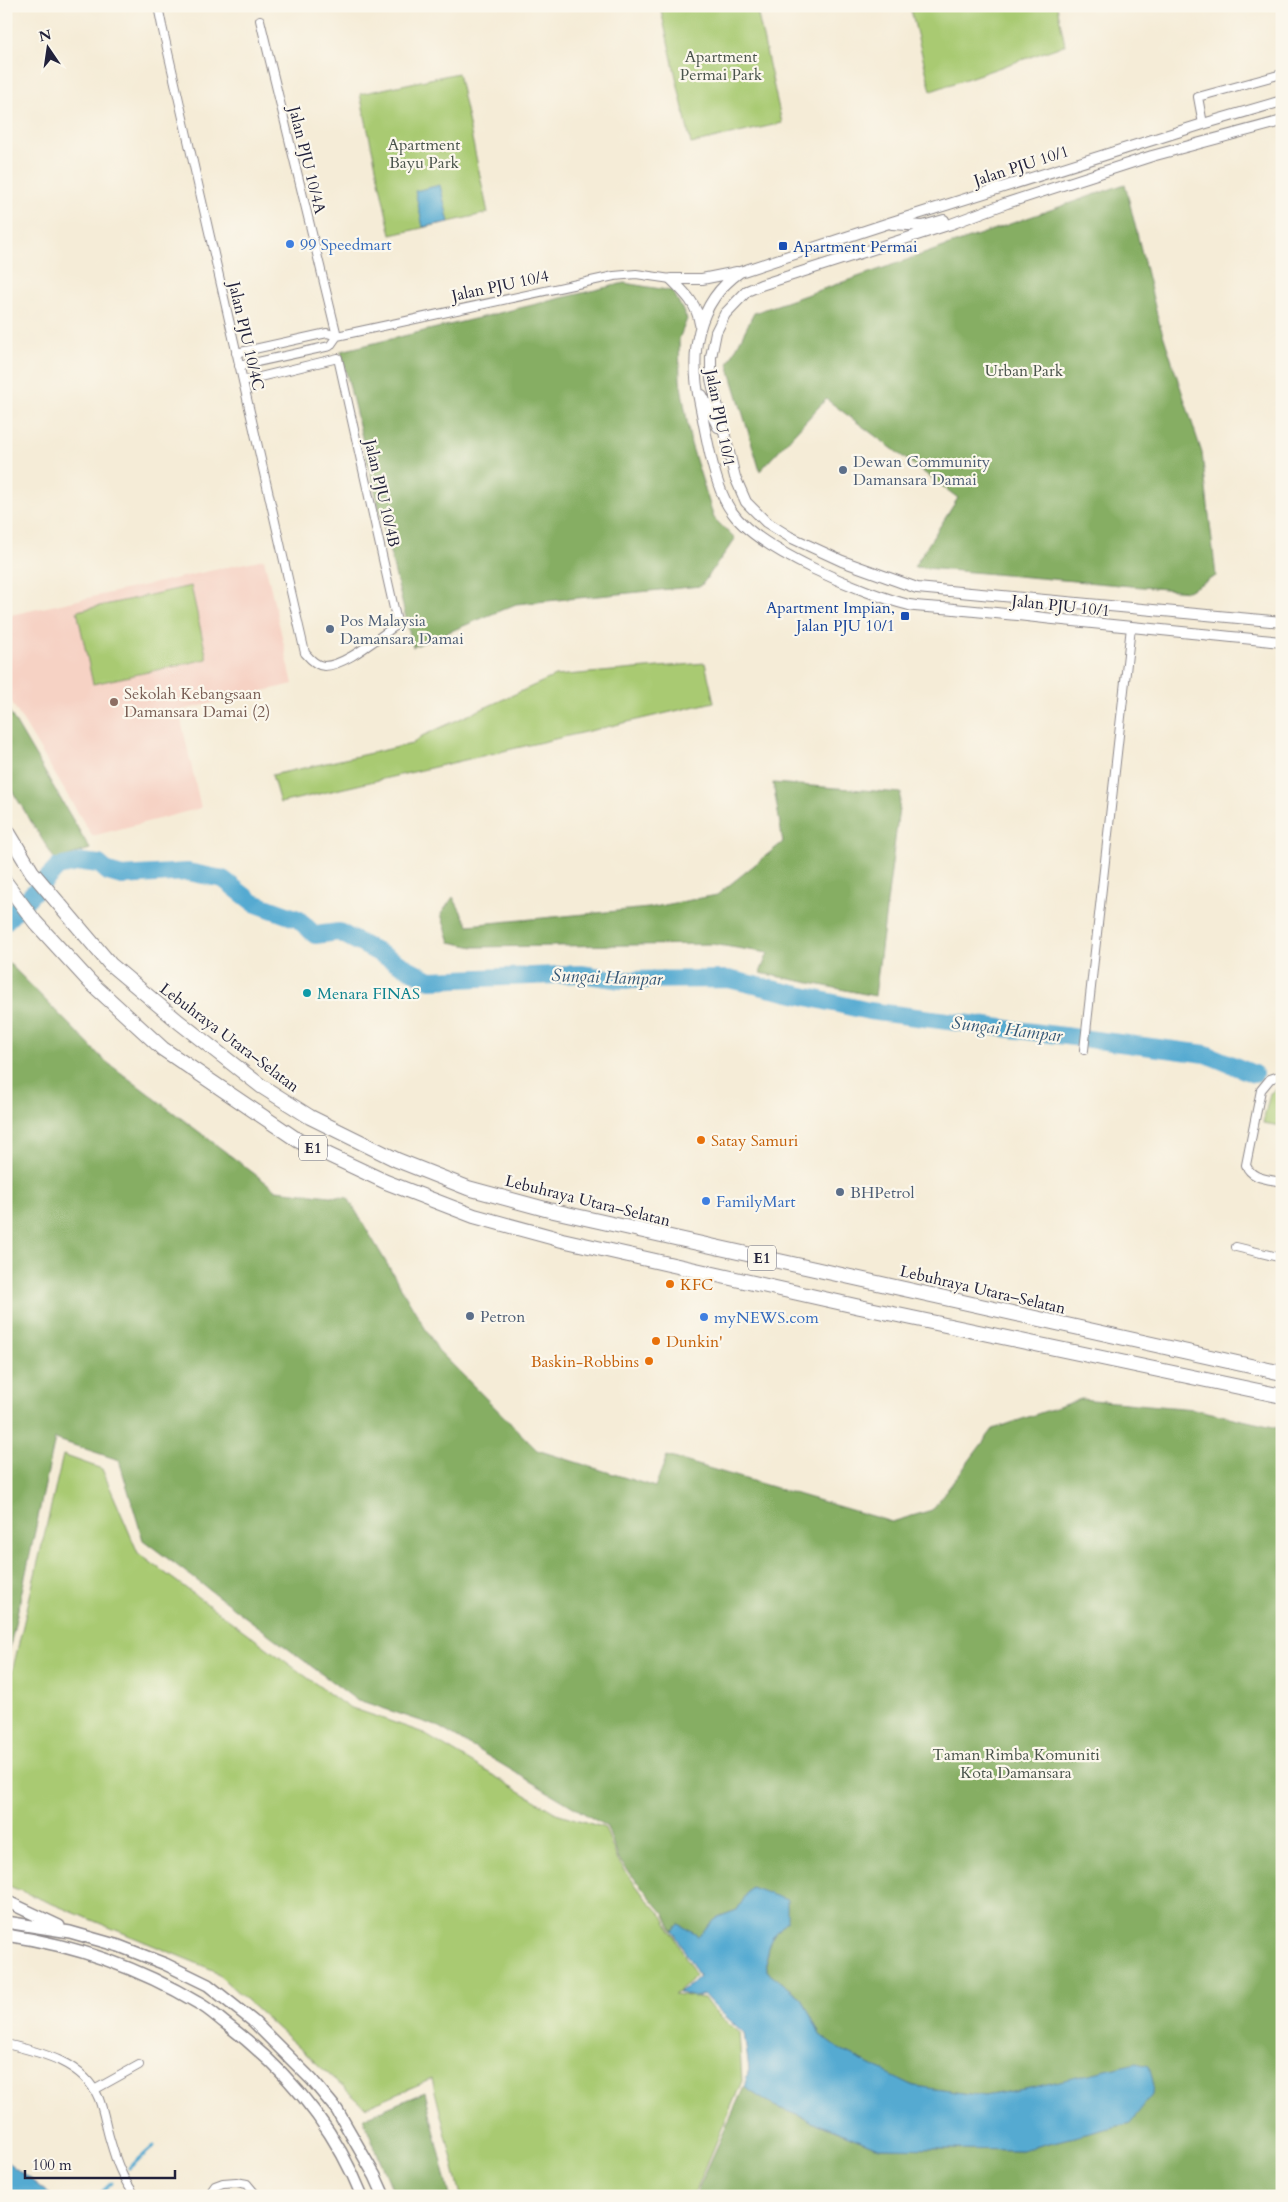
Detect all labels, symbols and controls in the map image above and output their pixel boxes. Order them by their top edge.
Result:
north arrow [22,22,72,72]
text: N [37,25,53,46]
park label: Apartment Permai Park [680,46,763,86]
street label: Jalan PJU 10/4A [283,102,331,217]
park label: Apartment Bayu Park [388,134,460,174]
street label: Jalan PJU 10/1 [969,140,1072,192]
place label: 99 Speedmart [300,234,392,256]
place label: Apartment Permai [793,236,918,258]
marker: 99 Speedmart [284,238,296,250]
marker: Apartment Permai [777,240,789,252]
street label: Jalan PJU 10/4 [448,265,551,307]
street label: Jalan PJU 10/4C [222,278,269,393]
park label: Urban Park [985,360,1064,382]
street label: Jalan PJU 10/1 [699,366,740,469]
street label: Jalan PJU 10/4B [359,435,405,549]
place label: Dewan Community Damansara Damai [853,451,991,491]
marker: Dewan Community Damansara Damai [837,464,849,476]
street label: Jalan PJU 10/1 [1009,590,1111,622]
place label: Apartment Impian, Jalan PJU 10/1 [766,597,895,637]
place label: Pos Malaysia Damansara Damai [340,610,464,650]
marker: Apartment Impian, Jalan PJU 10/1 [899,610,911,622]
marker: Pos Malaysia Damansara Damai [324,623,336,635]
place label: Sekolah Kebangsaan Damansara Damai (2) [124,683,270,723]
marker: Sekolah Kebangsaan Damansara Damai (2) [108,696,120,708]
water label: Sungai Hampar [551,963,664,992]
street label: Lebuhraya Utara–Selatan [155,978,304,1098]
place label: Menara FINAS [317,983,420,1005]
marker: Menara FINAS [301,987,313,999]
water label: Sungai Hampar [950,1010,1065,1049]
place label: Satay Samuri [711,1130,799,1152]
marker: Satay Samuri [695,1134,707,1146]
road number: E1 [299,1136,327,1160]
street label: Lebuhraya Utara–Selatan [503,1170,673,1232]
place label: BHPetrol [850,1182,915,1204]
marker: BHPetrol [834,1186,846,1198]
place label: FamilyMart [716,1191,795,1213]
marker: FamilyMart [700,1195,712,1207]
road number: E1 [748,1246,776,1270]
street label: Lebuhraya Utara–Selatan [898,1260,1068,1320]
place label: KFC [680,1274,713,1296]
marker: KFC [664,1278,676,1290]
place label: Petron [480,1306,525,1328]
place label: myNEWS.com [714,1307,819,1329]
marker: Petron [464,1310,476,1322]
marker: myNEWS.com [698,1311,710,1323]
place label: Dunkin' [666,1331,723,1353]
marker: Dunkin' [650,1335,662,1347]
place label: Baskin-Robbins [531,1351,639,1373]
marker: Baskin-Robbins [643,1355,655,1367]
park label: Taman Rimba Komuniti Kota Damansara [932,1744,1100,1784]
scale bar [25,2147,175,2179]
text: 100 m [32,2155,72,2175]

